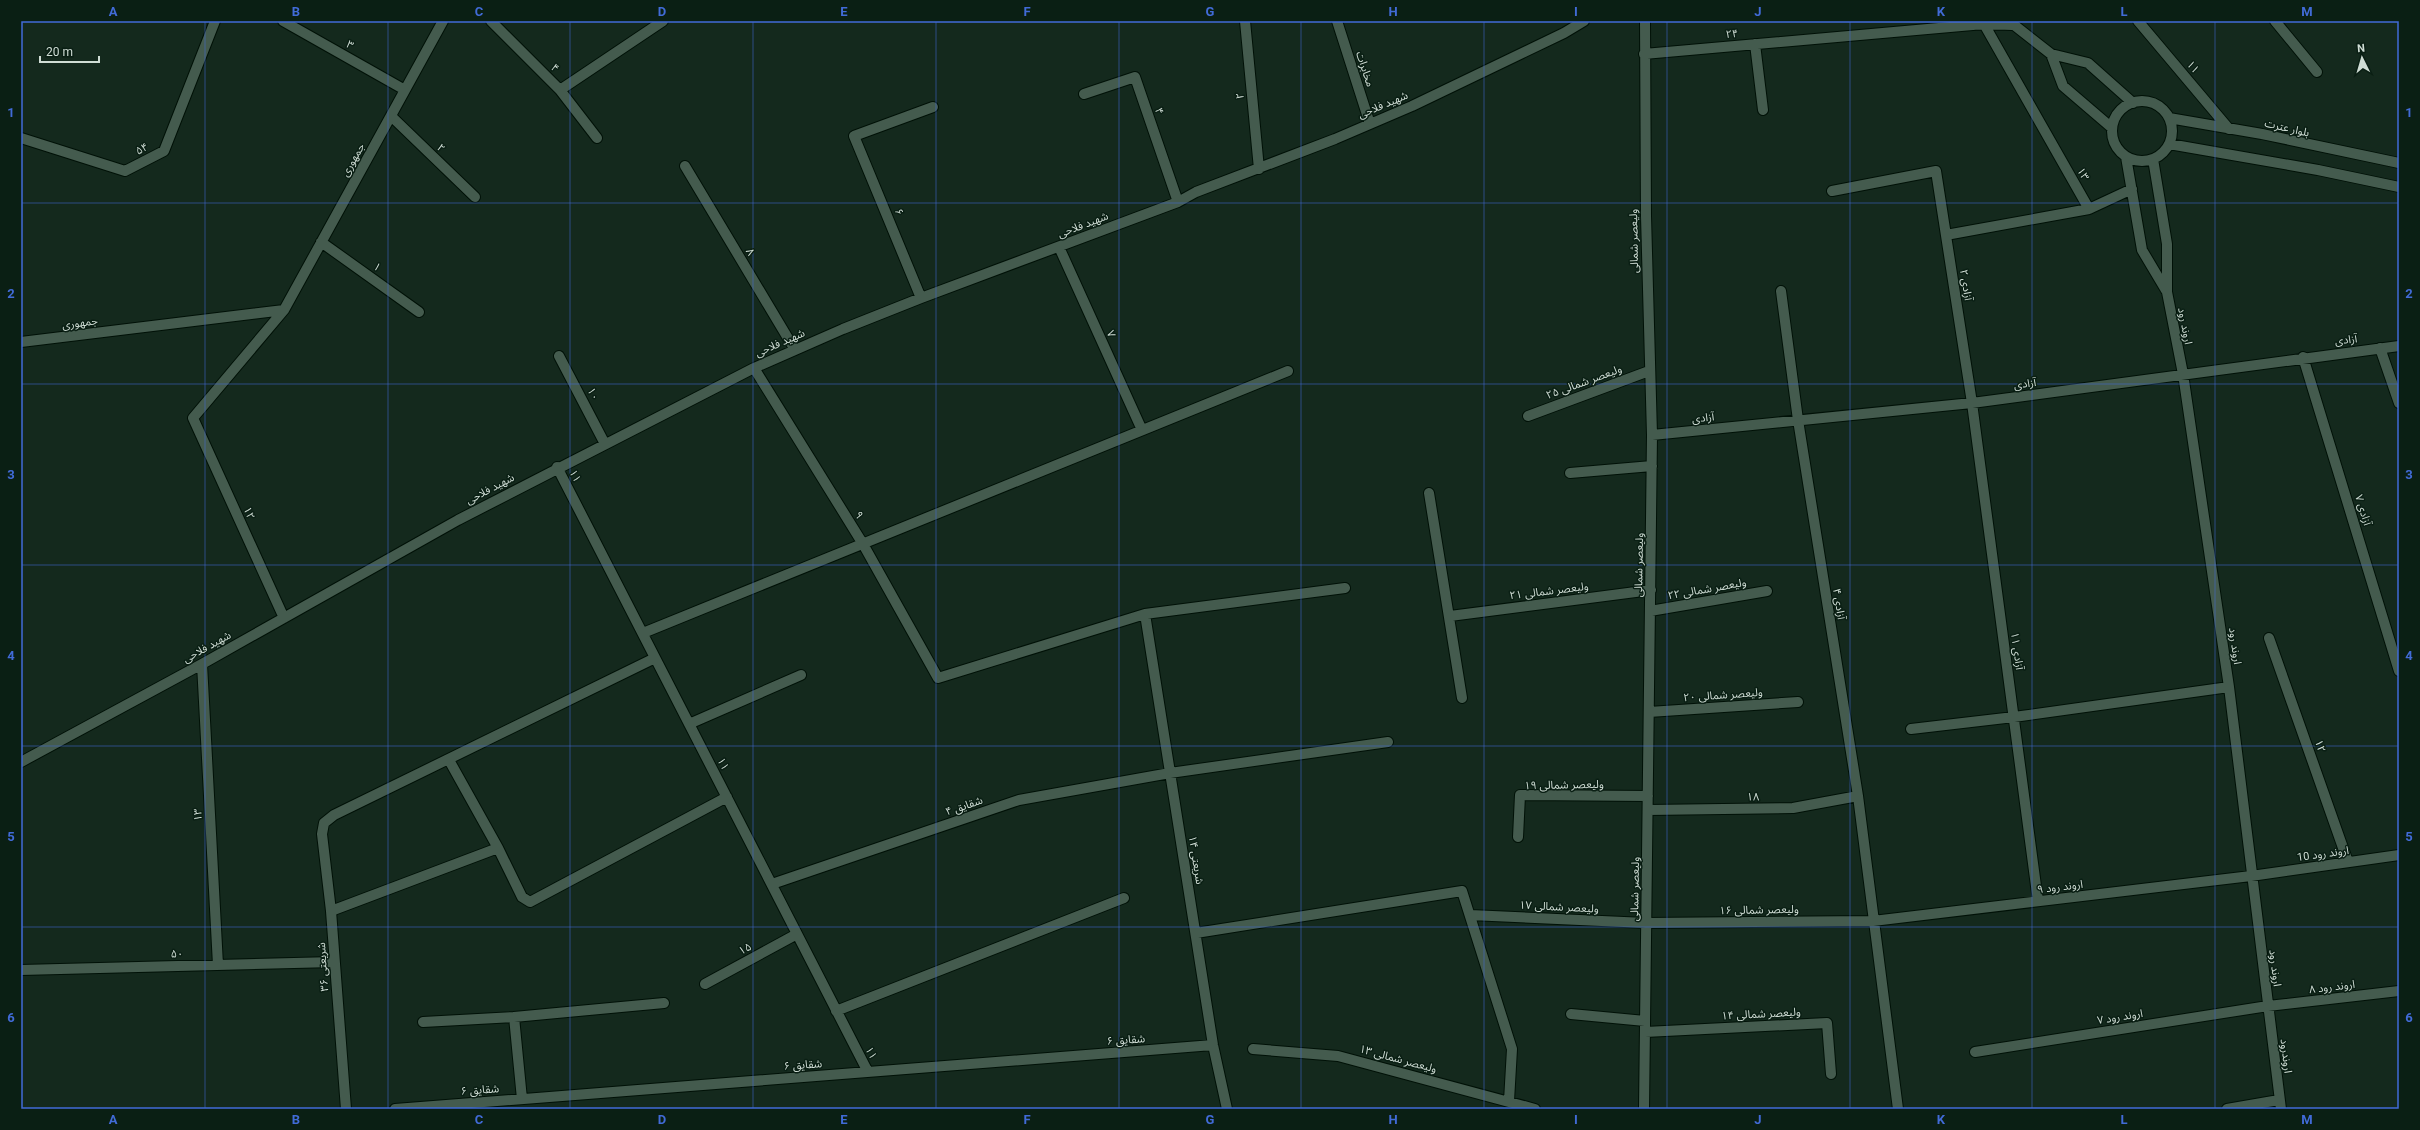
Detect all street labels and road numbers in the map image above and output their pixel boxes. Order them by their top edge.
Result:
street label: ۲۴ [1725,27,1739,41]
street label: ۳ [344,38,356,52]
street label: مخابرات [1353,50,1377,89]
street label: ۱۱ [2184,58,2202,76]
street label: ۴ [548,61,562,75]
street label: شهید فلاحی [1356,89,1410,121]
street label: ۲ [1233,92,1247,100]
street label: ۴ [1152,106,1166,116]
street label: بلوار عترت [2263,117,2311,140]
street label: ۵۴ [133,140,151,158]
street label: جمهوری [339,141,368,179]
street label: ۲ [434,141,448,155]
street label: ۱۳ [2074,165,2092,183]
street label: ۶ [892,207,906,217]
street label: شهید فلاحی [1056,209,1110,241]
street label: ولیعصر شمالی [1627,209,1641,273]
street label: ۸ [743,246,758,259]
street label: ۱ [371,260,383,274]
street label: آزادی ۲ [1957,268,1975,302]
street label: اروند رود [2175,306,2195,346]
street label: جمهوری [61,314,99,332]
street label: شهید فلاحی [753,326,807,360]
street label: ۷ [1104,328,1119,340]
street label: آزادی [2334,332,2359,348]
street label: ولیعصر شمالی ۲۵ [1544,362,1624,402]
street label: آزادی [2013,376,2038,392]
street label: ۱۰ [584,385,602,403]
street label: آزادی [1691,410,1716,426]
street label: ۱۱ [566,467,584,485]
street label: شهید فلاحی [464,471,517,507]
street label: آزادی ۷ [2352,493,2374,528]
street label: ۱۲ [241,505,257,521]
street label: ۹ [852,509,866,521]
street label: ولیعصر شمالی [1632,533,1646,597]
street label: ولیعصر شمالی ۲۲ [1667,576,1747,602]
street label: ولیعصر شمالی ۲۱ [1509,580,1589,602]
street label: آزادی ۴ [1830,587,1848,621]
street label: اروند رود [2226,627,2244,665]
street label: شهید فلاحی [181,628,234,666]
street label: آزادی ۱۱ [2008,631,2026,671]
street label: ولیعصر شمالی ۲۰ [1683,686,1763,704]
street label: ۱۲ [2312,738,2328,754]
street label: ۱۱ [714,755,732,773]
street label: ولیعصر شمالی ۱۹ [1524,778,1604,792]
street label: ۱۸ [1747,790,1760,804]
street label: شقایق ۴ [944,793,985,818]
street label: ۱۳ [191,808,205,822]
street label: شریعتی ۱۴ [1186,835,1206,886]
street label: اروند رود 10 [2296,844,2350,864]
street label: ولیعصر شمالی [1628,857,1642,921]
street label: اروند رود ۹ [2036,878,2084,896]
street label: ولیعصر شمالی ۱۷ [1519,898,1599,916]
street label: ولیعصر شمالی ۱۶ [1719,903,1799,917]
street label: ۱۵ [736,940,754,958]
street label: شریعتی ۳۶ [315,942,331,992]
street label: ۵۰ [171,947,183,961]
street label: اروند رود [2266,949,2284,987]
street label: اروند رود ۸ [2308,978,2356,996]
street label: ولیعصر شمالی ۱۴ [1721,1005,1801,1023]
street label: اروند رود ۷ [2096,1007,2144,1027]
street label: شقایق ۶ [1106,1032,1146,1048]
street label: اروندرود [2277,1038,2295,1074]
street label: ولیعصر شمالی ۱۳ [1358,1042,1438,1076]
street label: ۱۱ [862,1044,880,1062]
street label: شقایق ۶ [783,1057,823,1073]
street label: شقایق ۶ [460,1082,500,1098]

